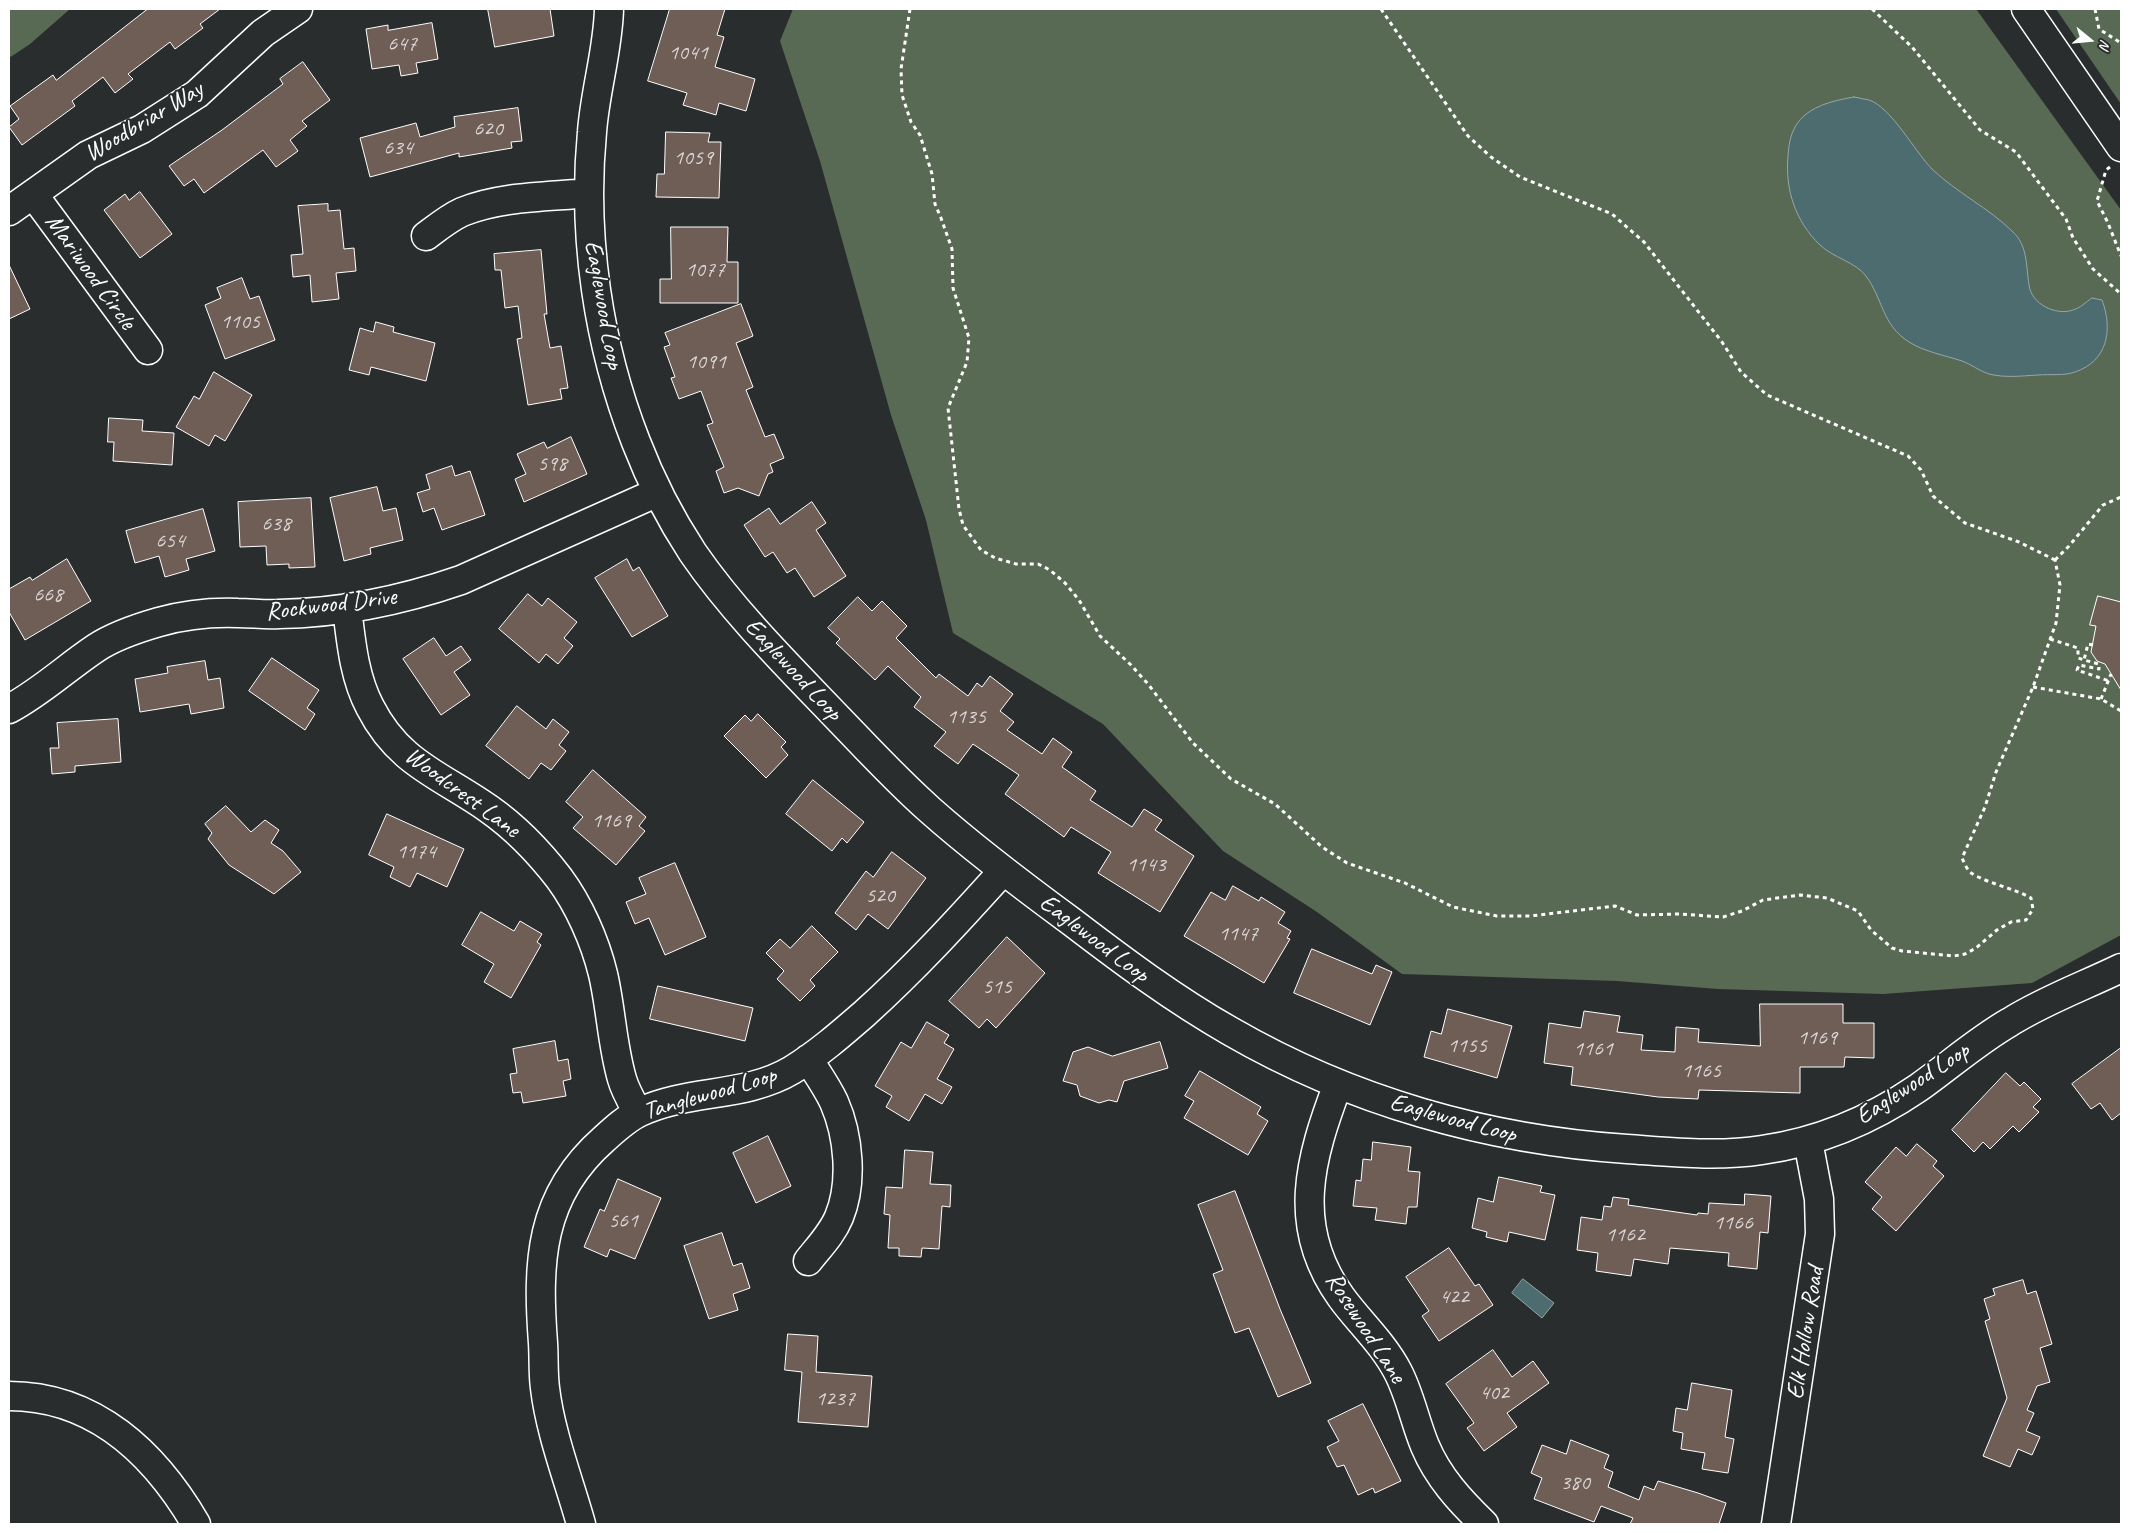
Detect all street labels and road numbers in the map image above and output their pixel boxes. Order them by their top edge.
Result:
street label: Woodbriar Way [79,75,209,169]
street label: Mariwood Circle [38,208,142,336]
street label: Eaglewood Loop [577,239,629,371]
street label: Rockwood Drive [264,582,398,628]
street label: Eaglewood Loop [738,612,848,728]
street label: Woodcrest Lane [399,741,525,845]
street label: Eaglewood Loop [1033,888,1155,990]
street label: Eaglewood Loop [1850,1036,1976,1132]
street label: Tanglewood Loop [640,1061,780,1127]
street label: Eaglewood Loop [1387,1088,1519,1150]
street label: Elk Hollow Road [1781,1265,1831,1401]
street label: Rosewood Lane [1318,1267,1412,1389]

